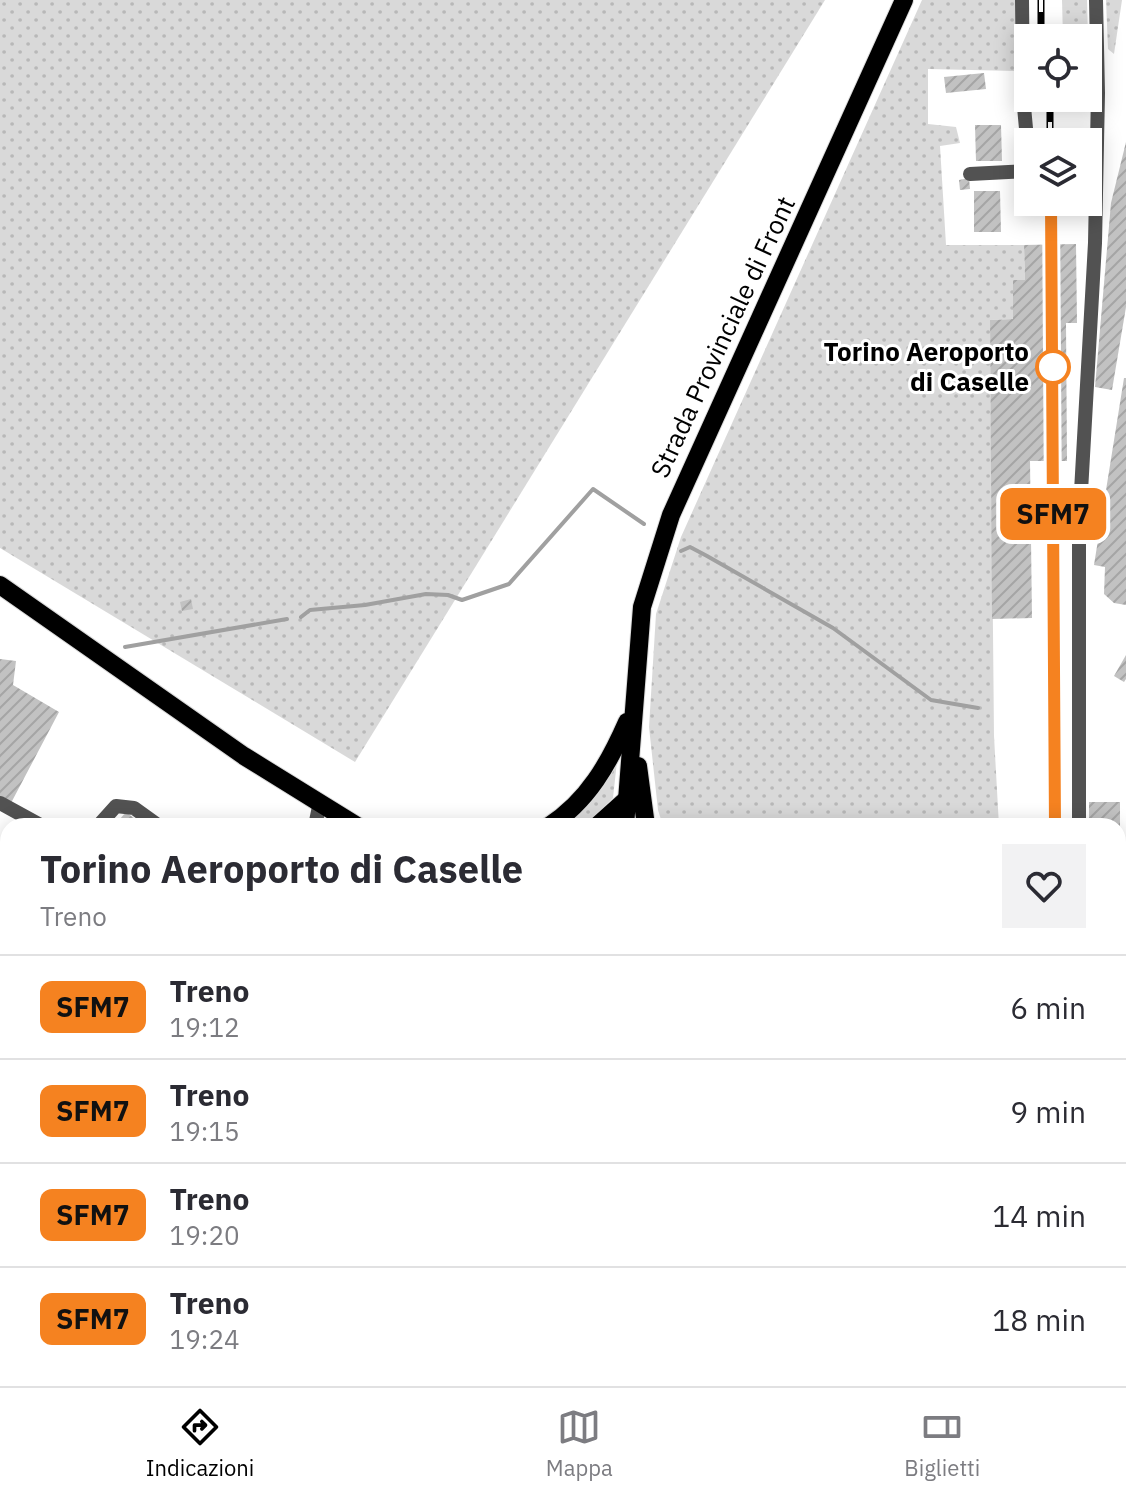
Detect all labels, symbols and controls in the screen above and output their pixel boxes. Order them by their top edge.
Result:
map controls [1014,24,1102,216]
button: locate [1014,24,1102,112]
button: layers [1014,128,1102,216]
street label: Strada Provinciale di Front [642,190,802,483]
place label: Torino Aeroporto di Caselle [824,334,1029,398]
marker: Torino Aeroporto di Caselle [1036,350,1070,384]
line badge: SFM7 [997,488,1109,540]
text: SFM7 [1016,495,1090,532]
text: Torino Aeroporto di Caselle [40,844,523,893]
button: heart [1002,844,1086,928]
text: Treno [40,899,107,933]
text: Treno [170,971,249,1010]
text: SFM7 [56,988,130,1025]
text: 6 min [1010,988,1086,1027]
text: 19:12 [170,1010,240,1044]
text: Treno [170,1075,249,1114]
text: SFM7 [56,1092,130,1129]
text: 9 min [1010,1092,1086,1131]
text: 19:15 [170,1114,240,1148]
text: Treno [170,1179,249,1218]
text: SFM7 [56,1196,130,1233]
text: 14 min [992,1196,1086,1235]
text: 19:20 [170,1218,240,1252]
text: Treno [170,1283,249,1322]
text: SFM7 [56,1300,130,1337]
text: 18 min [992,1300,1086,1339]
text: 19:24 [170,1322,240,1356]
tab: Indicazioni [146,1405,254,1482]
tab: Mappa [546,1405,613,1482]
tab: Biglietti [904,1405,980,1482]

